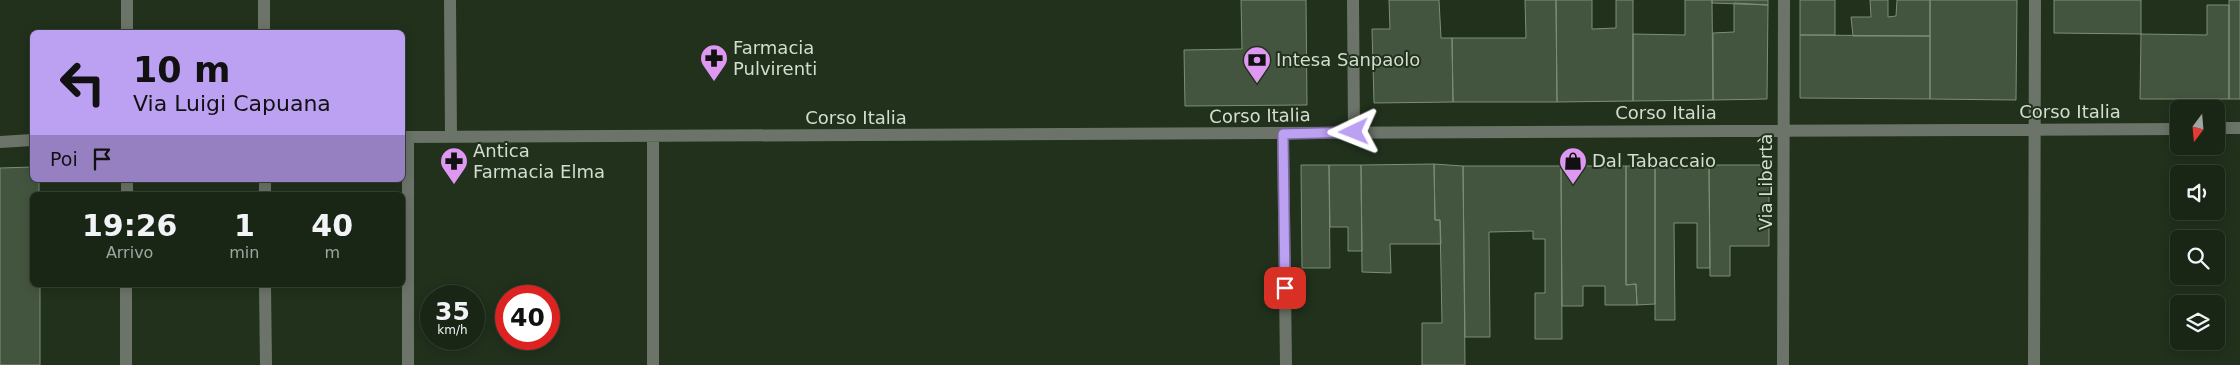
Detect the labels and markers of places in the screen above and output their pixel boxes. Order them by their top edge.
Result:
place label: Farmacia Pulvirenti [733,37,817,79]
pharmacy icon: Farmacia Pulvirenti [699,43,729,82]
bank icon: Intesa Sanpaolo [1242,45,1272,84]
place label: Intesa Sanpaolo [1276,49,1420,70]
place label: Antica Farmacia Elma [473,140,605,182]
pharmacy icon: Antica Farmacia Elma [439,146,469,185]
shop icon: Dal Tabaccaio [1558,146,1588,185]
place label: Dal Tabaccaio [1592,150,1716,171]
pin [1264,267,1306,309]

